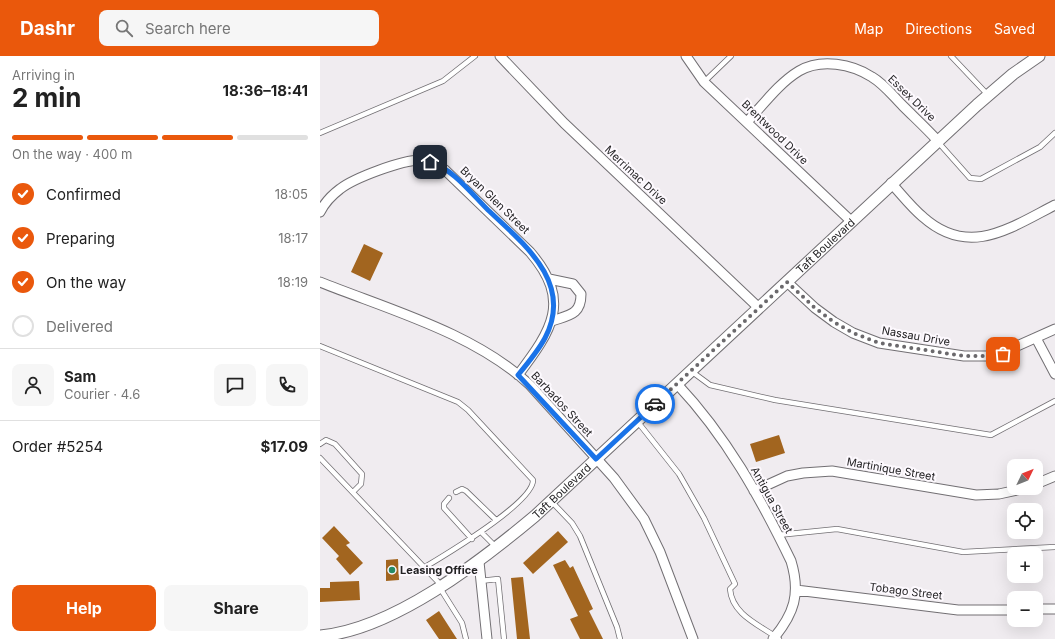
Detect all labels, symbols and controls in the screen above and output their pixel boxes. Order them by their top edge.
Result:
search box [99,10,379,46]
text: Dashr [20,17,75,40]
icon: search [113,17,135,39]
text: Search here [145,19,231,38]
text: Map [854,20,883,37]
text: Directions [905,20,972,37]
text: Saved [994,20,1035,37]
text: Arriving in [12,67,75,83]
street label: Essex Drive [885,72,939,124]
text: 18:36–18:41 [223,81,308,100]
text: 2 min [12,82,82,113]
street label: Brentwood Drive [739,97,811,167]
street label: Merrimac Drive [602,143,670,207]
pin [413,145,447,179]
text: On the way · 400 m [12,146,132,162]
icon: home [419,151,441,173]
street label: Bryan Glen Street [457,163,533,237]
icon: check [12,183,34,205]
text: Confirmed [46,185,121,204]
text: 18:05 [275,186,308,202]
street label: Taft Boulevard [793,215,858,277]
icon: check [12,227,34,249]
text: Preparing [46,229,115,248]
text: 18:17 [278,230,308,246]
icon: check [12,271,34,293]
text: On the way [46,273,126,292]
text: 18:19 [278,274,308,290]
text: Delivered [46,317,113,336]
street label: Nassau Drive [881,323,951,349]
pin [986,337,1020,371]
icon: bag [992,343,1014,365]
button: person [12,364,54,406]
button: chat [214,364,256,406]
button: phone [266,364,308,406]
text: Sam [64,367,96,386]
street label: Barbados Street [528,369,596,440]
courier [635,384,675,424]
text: Courier · 4.6 [64,386,140,402]
icon: car [644,393,666,415]
text: Order #5254 [12,437,103,456]
text: $17.09 [260,437,308,456]
street label: Martinique Street [846,454,937,484]
north arrow [1007,459,1043,495]
map controls [1007,459,1043,627]
street label: Taft Boulevard [529,460,594,522]
street label: Antigua Street [748,464,796,536]
button: locate [1007,503,1043,539]
button: + [1007,547,1043,583]
place label: Leasing Office [400,563,478,577]
marker: Leasing Office [387,565,397,575]
street label: Tobago Street [869,580,944,602]
button: Help [12,585,156,631]
button: Share [164,585,308,631]
button: − [1007,591,1043,627]

